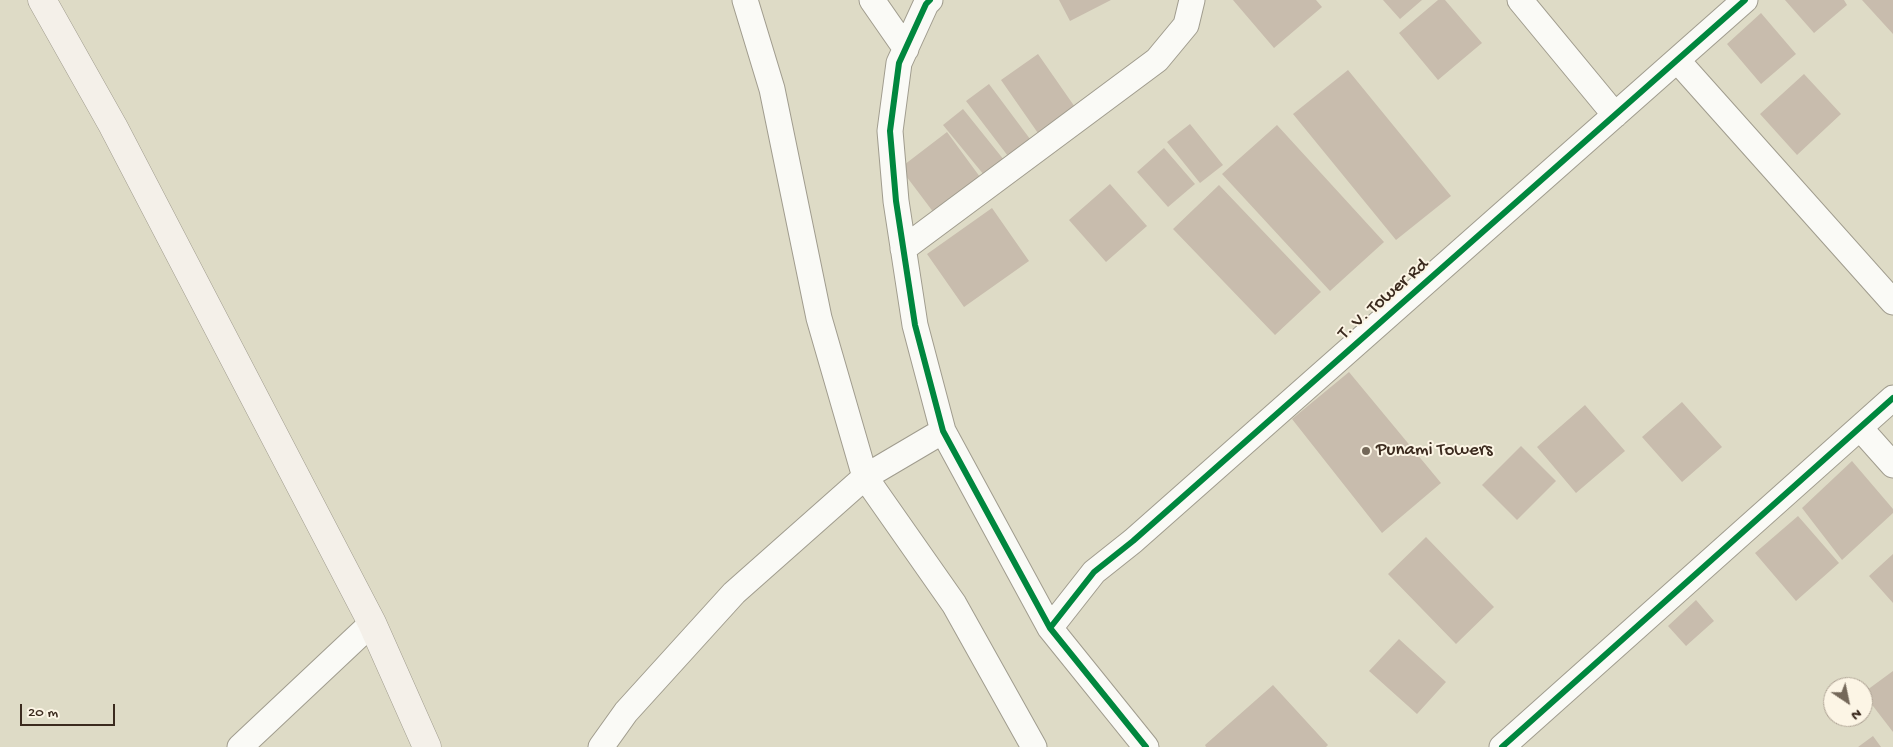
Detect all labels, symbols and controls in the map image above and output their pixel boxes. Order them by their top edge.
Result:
street label: T. V. Tower Rd [1334,254,1434,346]
place label: Punami Towers [1376,440,1493,462]
marker: Punami Towers [1360,445,1372,457]
north arrow [1823,677,1873,727]
scale bar [22,694,118,726]
text: 20 m [28,704,58,722]
text: N [1848,704,1865,724]

